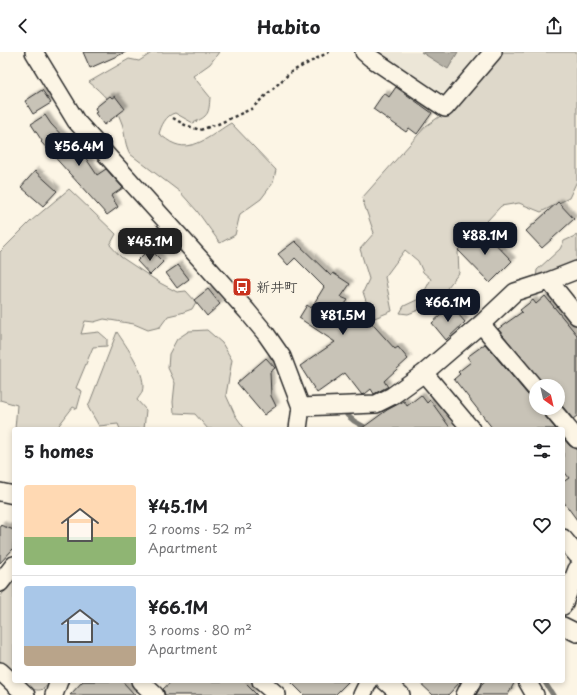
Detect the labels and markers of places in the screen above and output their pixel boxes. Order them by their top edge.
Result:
pin: ¥56.4M [46,133,112,167]
pin: ¥88.1M [452,222,518,256]
pin: ¥45.1M [117,228,183,262]
bus stop icon: 新井町 [231,276,253,298]
place label: 新井町 [256,276,298,297]
pin: ¥66.1M [415,289,481,323]
pin: ¥81.5M [310,302,376,336]

